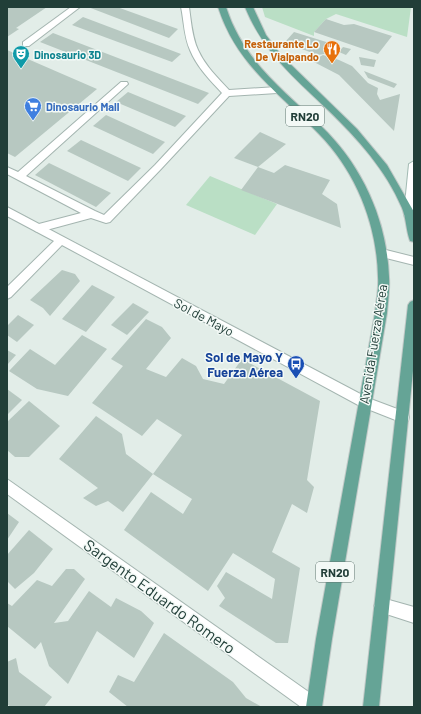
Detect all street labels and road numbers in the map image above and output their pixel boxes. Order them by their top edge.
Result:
road number: RN20 [286,106,324,126]
street label: Avenida Fuerza Aérea [356,283,390,405]
street label: Sol de Mayo [171,295,237,339]
street label: Sargento Eduardo Romero [81,535,239,657]
road number: RN20 [316,562,354,582]

